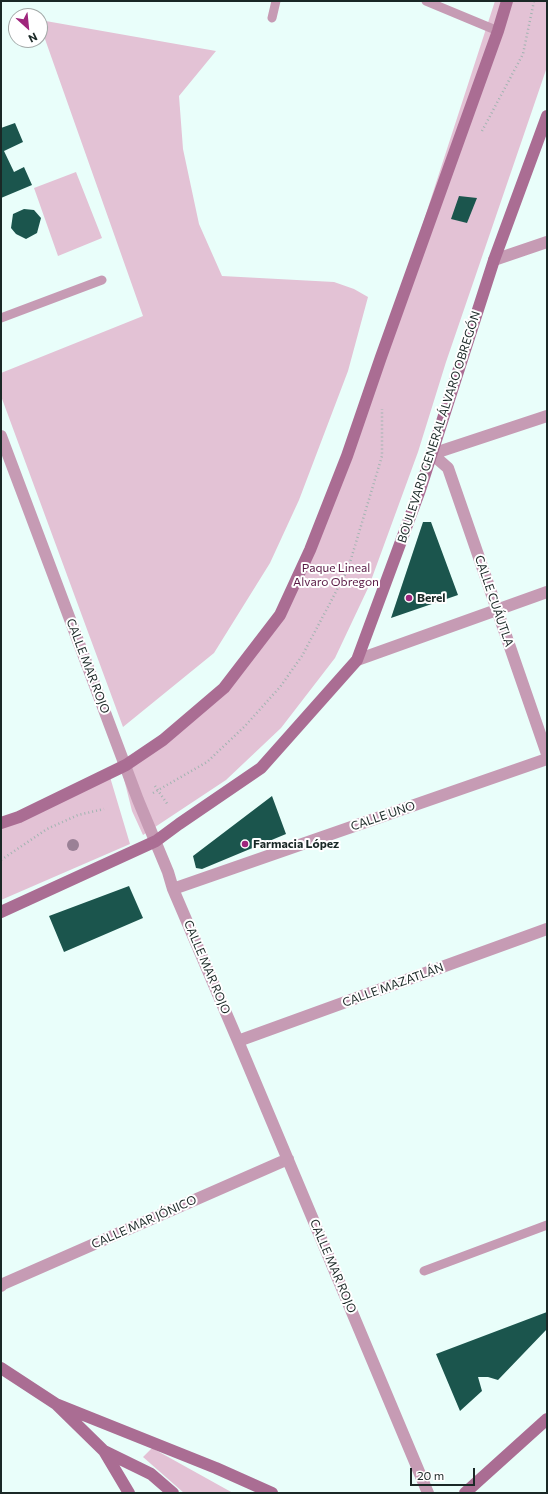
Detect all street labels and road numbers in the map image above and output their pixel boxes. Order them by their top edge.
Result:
street label: BOULEVARD GENERAL ÁLVARO OBREGÓN [395,309,483,545]
street label: CALLE CUÁUTLA [472,553,516,649]
street label: CALLE MAR ROJO [63,616,113,716]
street label: CALLE UNO [349,798,417,834]
street label: CALLE MAR ROJO [181,918,233,1016]
street label: CALLE MAZATLÁN [340,960,446,1010]
street label: CALLE MAR JÓNICO [89,1192,199,1252]
street label: CALLE MAR ROJO [307,1217,359,1315]

